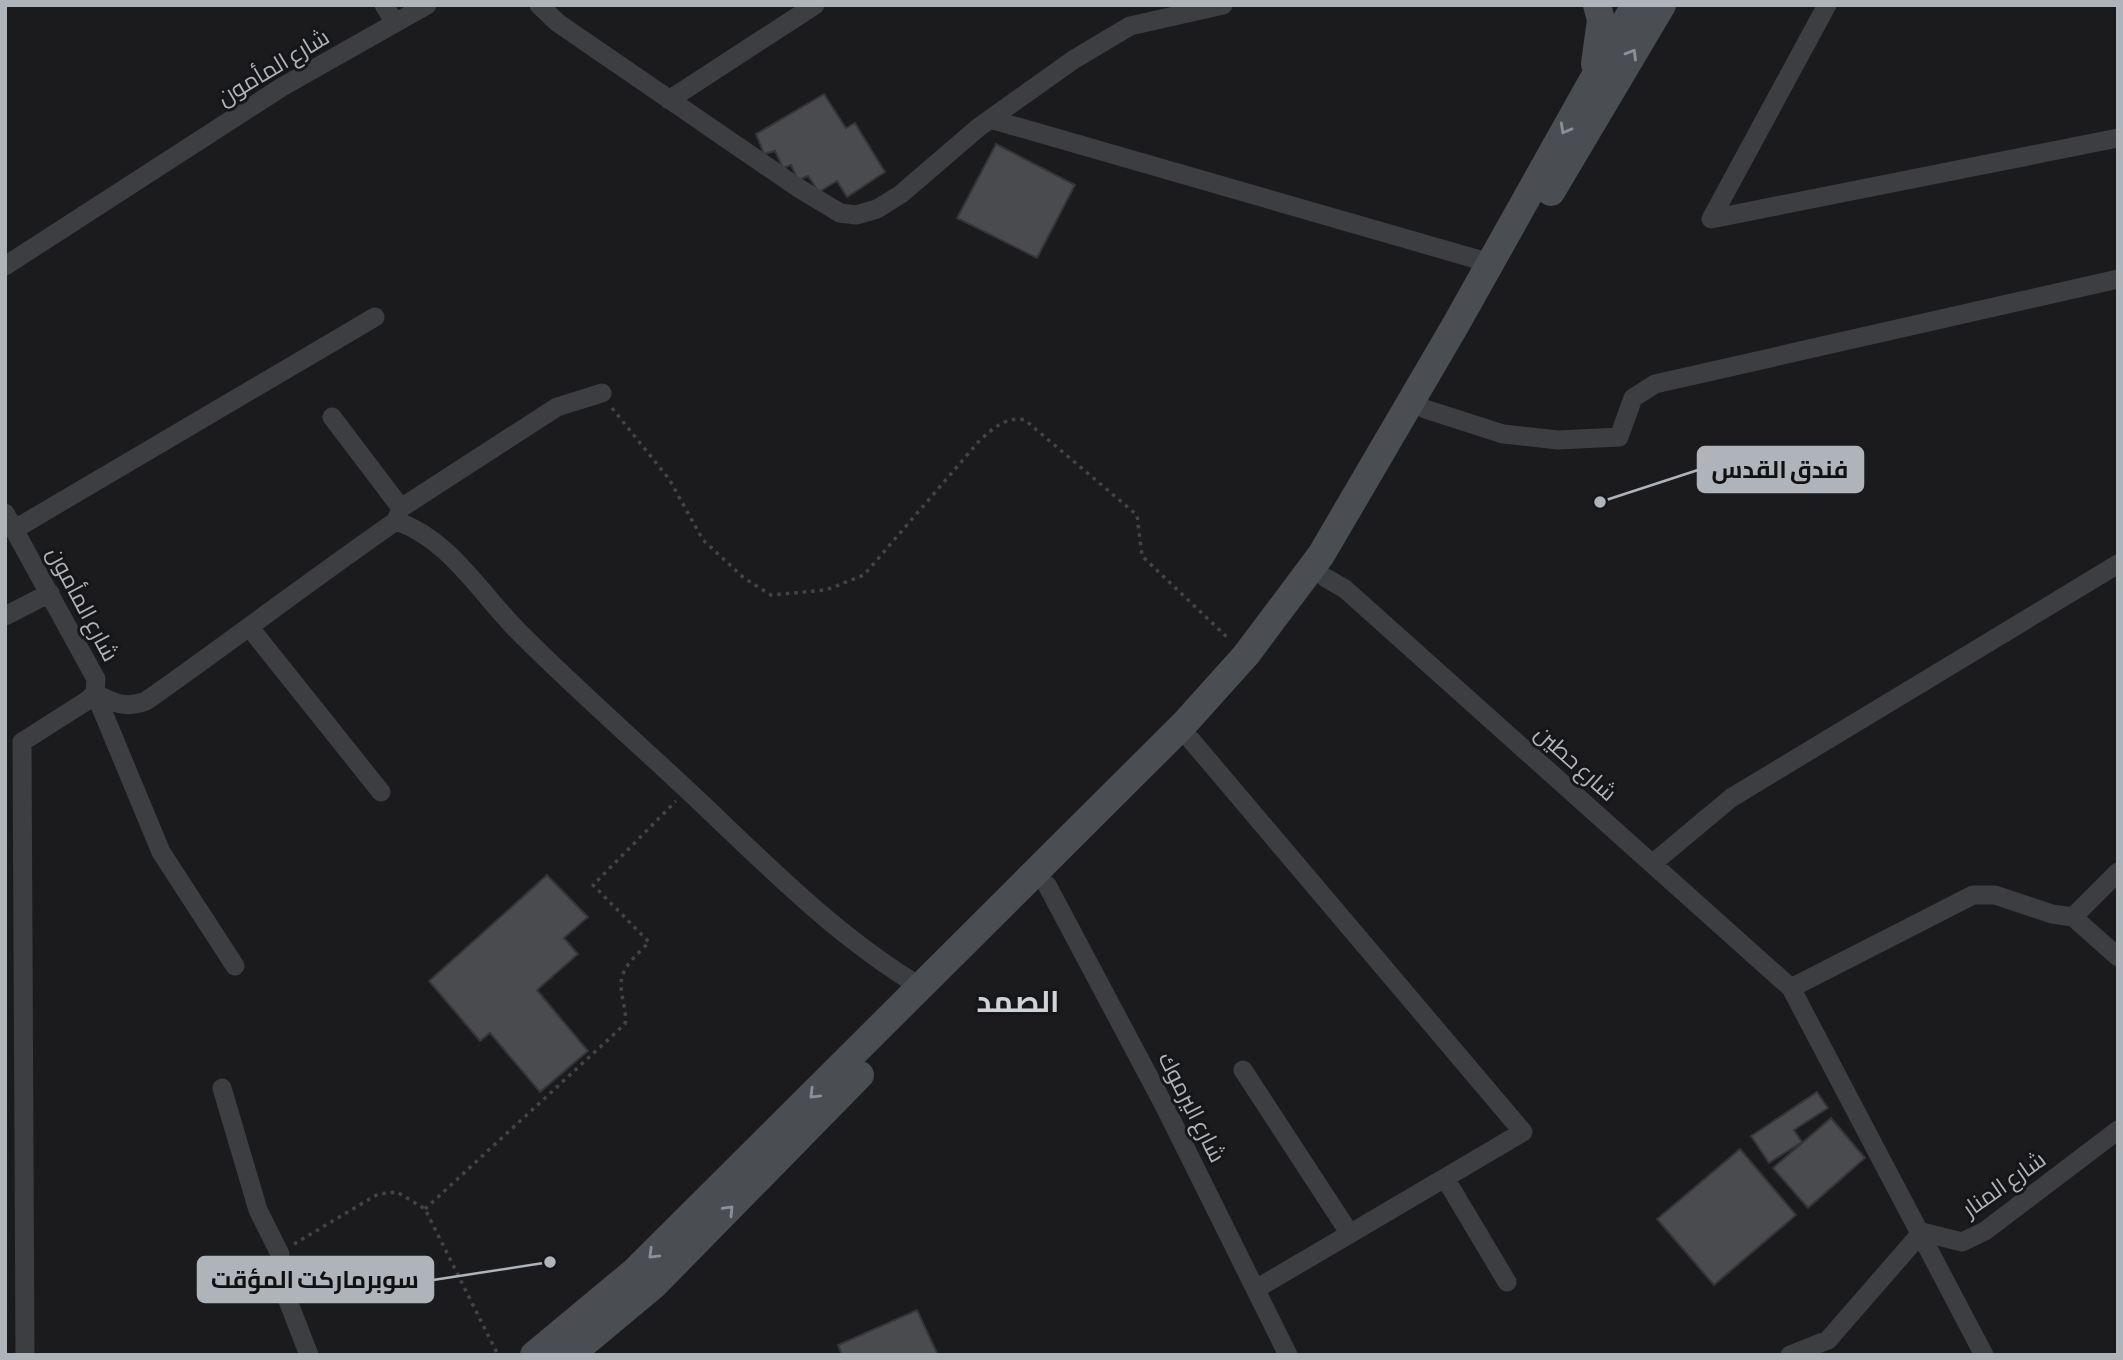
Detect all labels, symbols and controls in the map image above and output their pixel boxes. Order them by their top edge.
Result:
street label: شارع المأمون [211,22,335,113]
one-way arrow [1624,49,1637,62]
one-way arrow [1560,121,1573,134]
callout: فندق القدس [1698,447,1863,492]
text: فندق القدس [1712,456,1848,484]
street label: شارع المأمون [39,541,126,667]
street label: شارع حطين [1528,720,1622,809]
district label: الصمد [977,984,1059,1018]
street label: شارع اليرموك [1151,1048,1231,1168]
one-way arrow [809,1085,822,1098]
street label: شارع المنار [1956,1146,2052,1226]
one-way arrow [720,1205,733,1218]
one-way arrow [648,1245,661,1258]
callout: سوبرماركت المؤقت [198,1257,433,1302]
text: سوبرماركت المؤقت [211,1266,419,1294]

